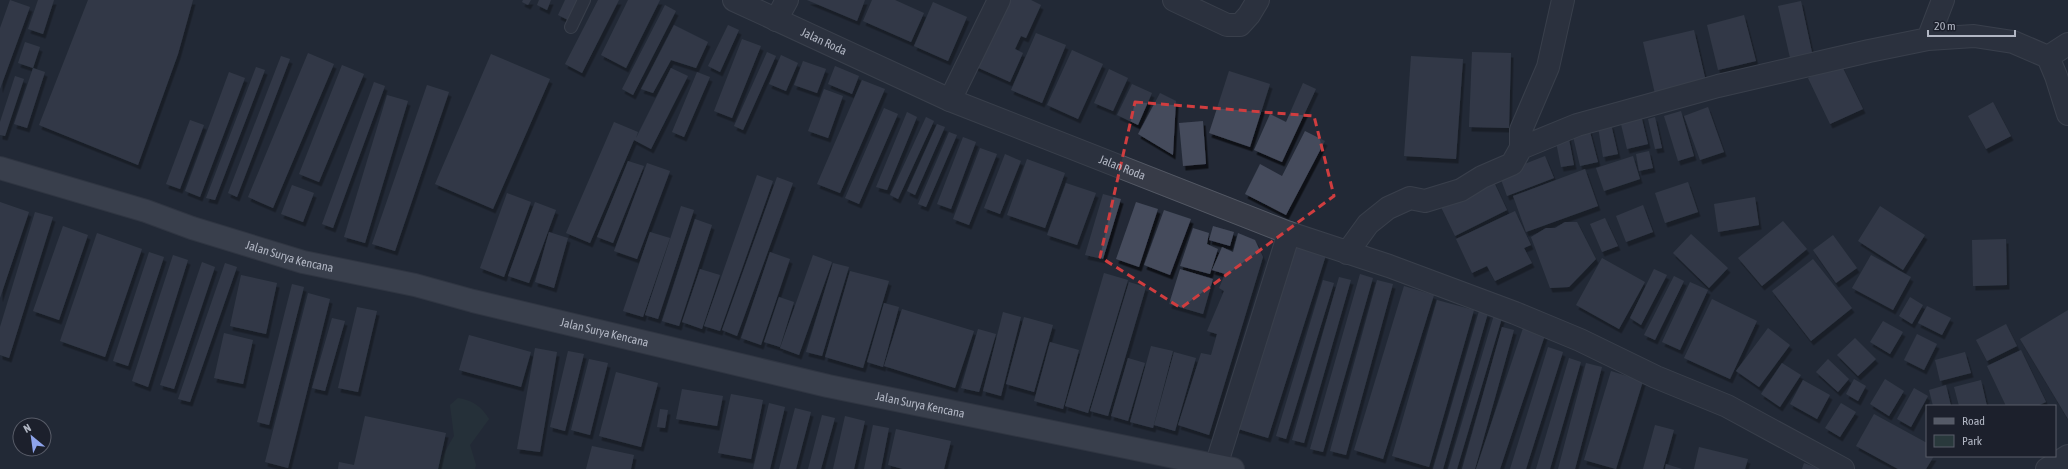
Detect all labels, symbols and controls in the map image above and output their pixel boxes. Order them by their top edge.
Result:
scale bar [1928,12,2015,38]
text: 20 m [1934,19,1956,33]
street label: Jalan Roda [799,25,849,58]
street label: Jalan Roda [1097,152,1147,183]
street label: Jalan Surya Kencana [244,238,335,275]
street label: Jalan Surya Kencana [559,315,650,350]
street label: Jalan Surya Kencana [874,389,966,421]
legend [1926,405,2056,457]
text: Road [1962,414,1985,428]
north arrow [12,417,52,457]
text: N [21,421,33,435]
text: Park [1962,434,1983,448]

